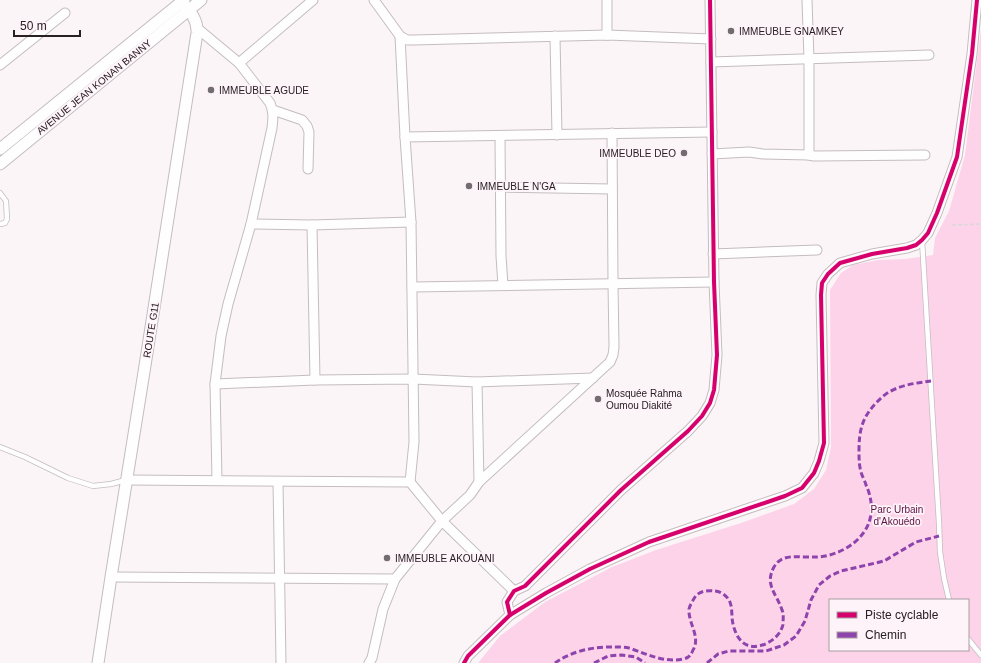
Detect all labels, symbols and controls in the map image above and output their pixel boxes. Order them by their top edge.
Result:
scale bar [14,12,80,38]
text: 50 m [20,19,47,33]
marker: IMMEUBLE GNAMKEY [726,26,736,36]
place label: IMMEUBLE GNAMKEY [739,26,844,37]
street label: AVENUE JEAN KONAN BANNY [34,37,154,137]
marker: IMMEUBLE AGUDE [206,85,216,95]
place label: IMMEUBLE AGUDE [219,85,309,96]
place label: IMMEUBLE DEO [599,148,676,159]
marker: IMMEUBLE DEO [679,148,689,158]
marker: IMMEUBLE N'GA [464,181,474,191]
place label: IMMEUBLE N'GA [477,181,556,192]
street label: ROUTE G11 [141,301,161,358]
place label: Mosquée Rahma Oumou Diakité [606,388,683,411]
marker: Mosquée Rahma Oumou Diakité [593,394,603,404]
park label: Parc Urbain d'Akouédo [871,504,923,527]
marker: IMMEUBLE AKOUANI [382,553,392,563]
place label: IMMEUBLE AKOUANI [395,553,494,564]
legend [829,599,969,651]
text: Piste cyclable [865,608,939,622]
text: Chemin [865,628,906,642]

